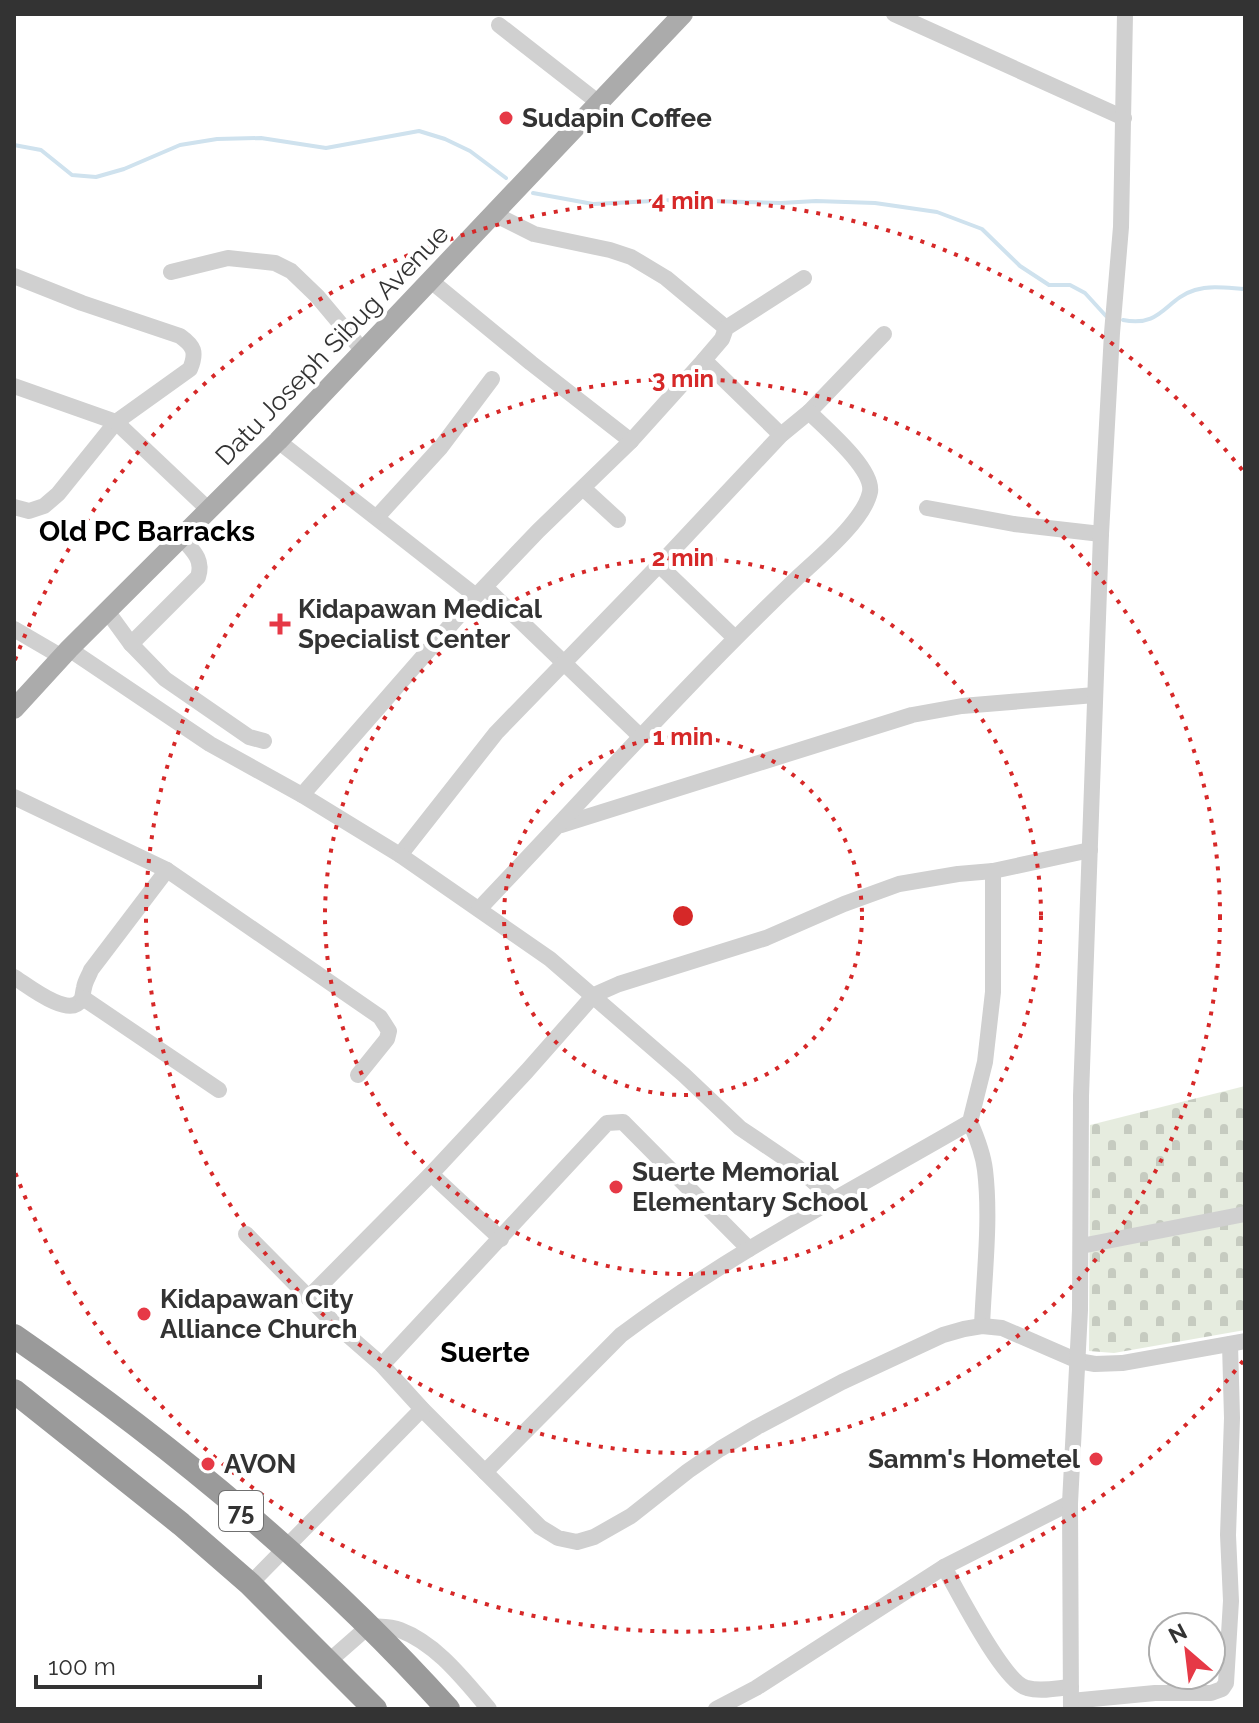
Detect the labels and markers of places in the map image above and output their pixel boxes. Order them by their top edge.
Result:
place label: Sudapin Coffee [522,103,712,133]
marker: Sudapin Coffee [497,109,515,127]
place label: Kidapawan Medical Specialist Center [298,594,543,654]
marker: Kidapawan Medical Specialist Center [269,613,291,635]
centre of rings [669,902,697,930]
place label: Suerte Memorial Elementary School [632,1157,869,1217]
marker: Suerte Memorial Elementary School [607,1178,625,1196]
place label: Kidapawan City Alliance Church [160,1284,357,1344]
marker: Kidapawan City Alliance Church [135,1305,153,1323]
place label: Samm's Hometel [868,1444,1081,1474]
place label: AVON [224,1449,296,1479]
marker: Samm's Hometel [1087,1450,1105,1468]
marker: AVON [199,1455,217,1473]

